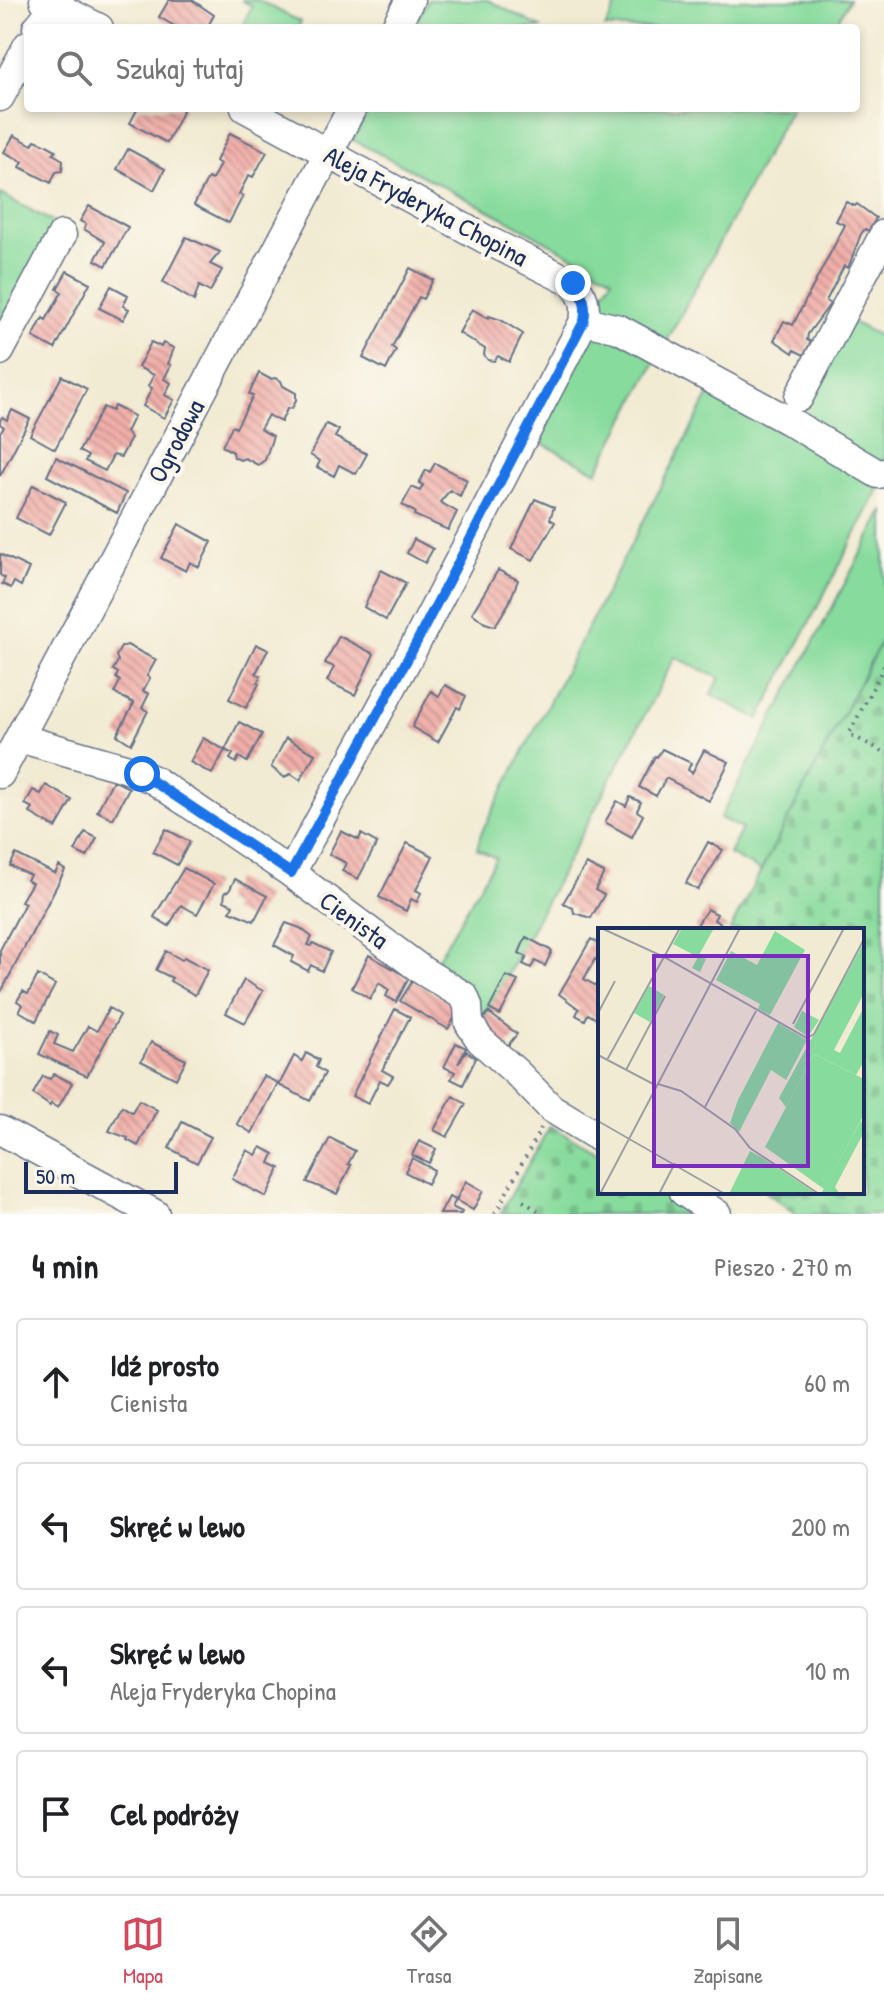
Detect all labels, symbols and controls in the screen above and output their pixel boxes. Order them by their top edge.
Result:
search box [24,24,860,112]
icon: search [52,46,96,90]
text: Szukaj tutaj [116,48,244,88]
street label: Aleja Fryderyka Chopina [318,137,534,274]
route end [555,265,591,301]
street label: Ogrodowa [139,393,212,488]
route start [124,756,160,792]
street label: Cienista [313,883,396,956]
inset map [598,928,864,1194]
scale bar [24,1158,178,1194]
text: 50 m [36,1161,75,1191]
text: 4 min [32,1243,99,1289]
text: Pieszo · 270 m [714,1249,852,1284]
text: Idź prosto [110,1345,219,1385]
icon: ahead [34,1360,78,1404]
text: 60 m [804,1365,850,1400]
text: Cienista [110,1385,187,1420]
icon: left [34,1504,78,1548]
text: Skręć w lewo [110,1506,245,1546]
text: 200 m [791,1509,850,1544]
text: Skręć w lewo [110,1633,245,1673]
icon: left [34,1648,78,1692]
text: 10 m [805,1653,850,1688]
text: Aleja Fryderyka Chopina [110,1673,336,1708]
icon: arrive [34,1792,78,1836]
text: Cel podróży [110,1794,239,1834]
tab: Mapa [121,1912,165,1990]
tab: Trasa [407,1912,451,1990]
tab: Zapisane [693,1912,763,1990]

